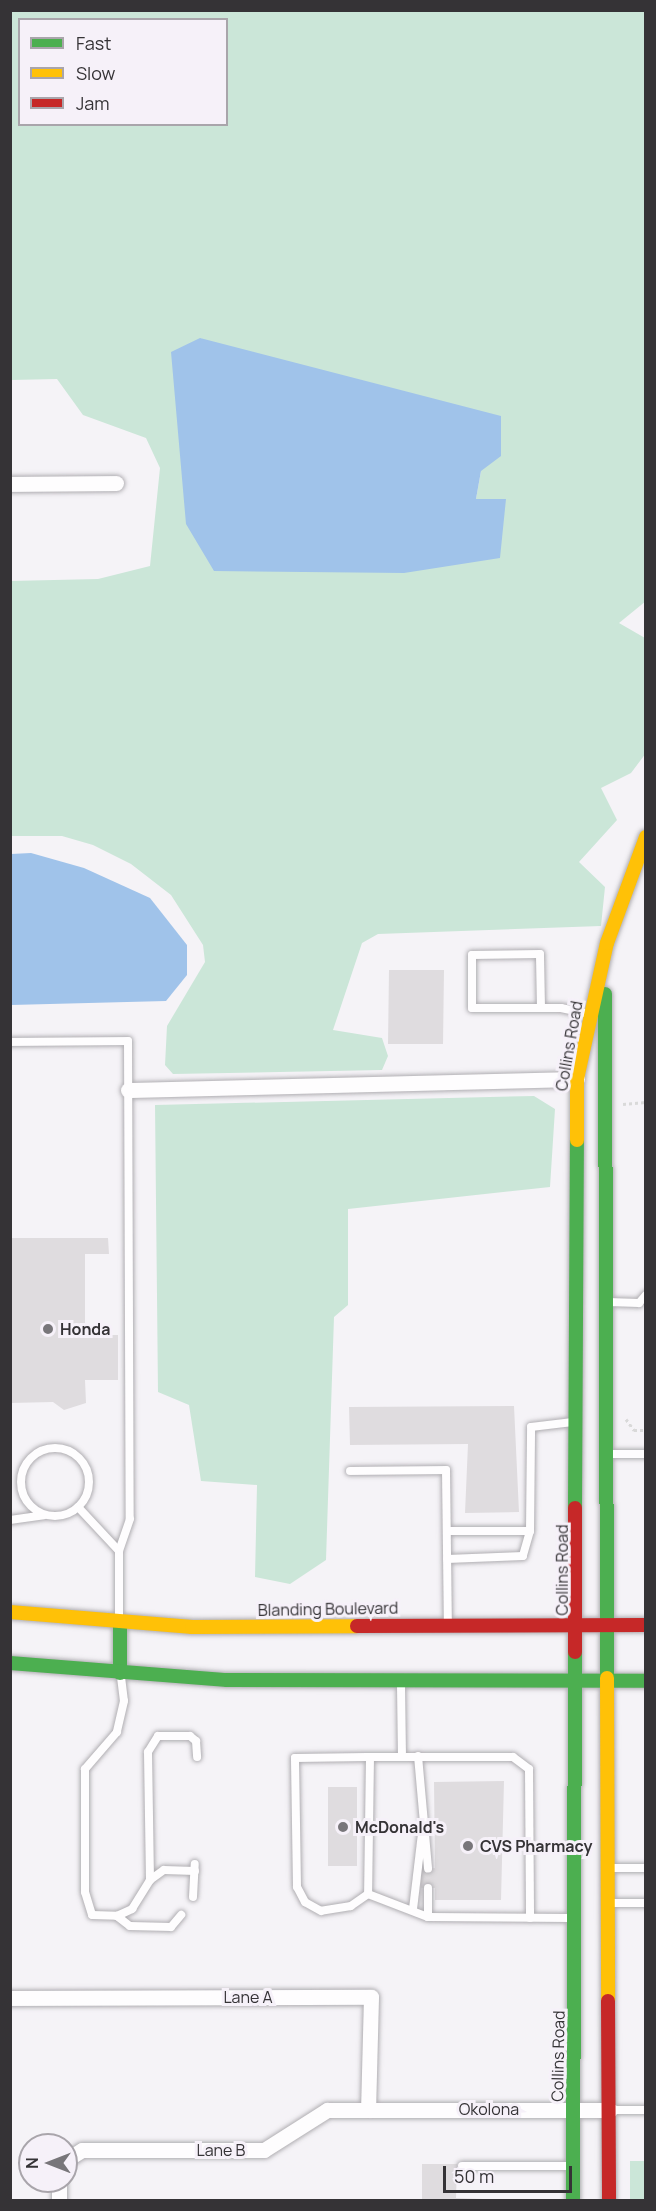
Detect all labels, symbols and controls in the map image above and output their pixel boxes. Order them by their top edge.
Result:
legend [18,18,228,126]
text: Fast [76,31,111,55]
text: Slow [76,61,115,85]
text: Jam [76,91,110,115]
street label: Collins Road [552,999,586,1093]
place label: Honda [60,1319,110,1339]
marker: Honda [41,1322,55,1336]
street label: Collins Road [552,1524,572,1616]
street label: Blanding Boulevard [258,1598,398,1620]
place label: McDonald's [355,1817,444,1837]
marker: McDonald's [336,1820,350,1834]
place label: CVS Pharmacy [480,1836,592,1856]
marker: CVS Pharmacy [461,1839,475,1853]
street label: Lane A [223,1987,273,2007]
street label: Collins Road [548,2010,568,2102]
street label: Okolona [459,2099,519,2119]
north arrow [18,2133,78,2193]
street label: Lane B [197,2140,245,2160]
scale bar [446,2154,575,2192]
text: N [21,2157,43,2169]
text: 50 m [454,2164,494,2188]

